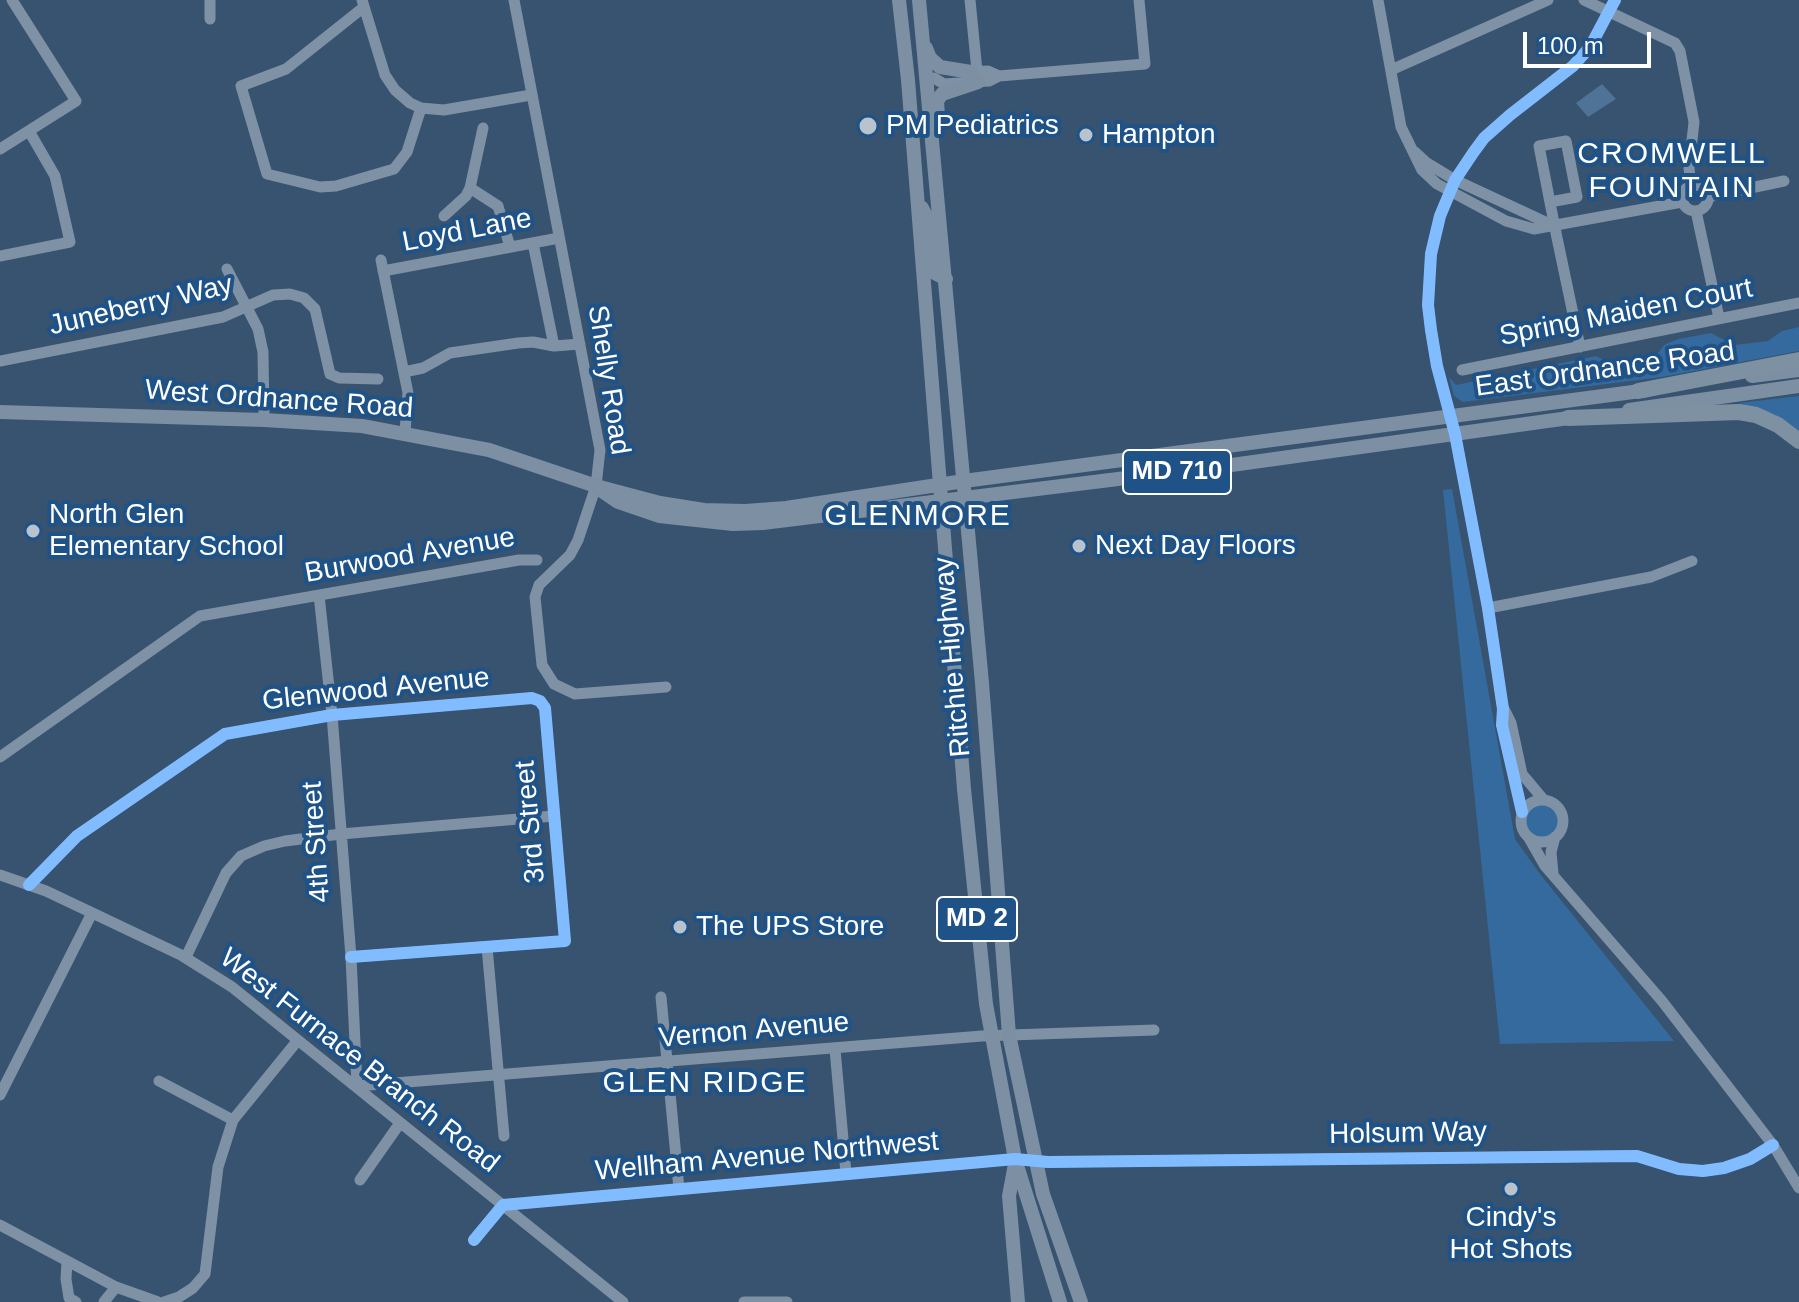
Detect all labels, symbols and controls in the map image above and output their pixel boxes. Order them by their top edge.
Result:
scale bar [1527,16,1655,66]
text: 100 m [1537,32,1604,59]
place label: PM Pediatrics [886,109,1059,143]
marker: PM Pediatrics [857,115,879,137]
place label: Hampton [1102,118,1216,152]
marker: Hampton [1077,126,1095,144]
district label: CROMWELL FOUNTAIN [1577,137,1767,208]
street label: Loyd Lane [400,202,534,260]
street label: Juneberry Way [46,269,236,343]
street label: Spring Maiden Court [1497,272,1755,354]
street label: Shelly Road [580,303,636,457]
street label: East Ordnance Road [1473,335,1737,405]
street label: West Ordnance Road [144,374,414,426]
road number: MD 710 [1123,450,1231,494]
place label: North Glen Elementary School [49,498,284,564]
district label: GLENMORE [824,499,1012,535]
street label: Burwood Avenue [302,521,518,591]
marker: North Glen Elementary School [24,522,42,540]
place label: Next Day Floors [1095,529,1296,563]
marker: Next Day Floors [1070,537,1088,555]
street label: Ritchie Highway [928,556,978,758]
street label: Glenwood Avenue [261,661,491,719]
street label: 3rd Street [509,759,553,885]
street label: 4th Street [296,780,338,904]
road number: MD 2 [937,897,1017,941]
place label: The UPS Store [696,910,884,944]
marker: The UPS Store [671,918,689,936]
street label: West Furnace Branch Road [213,942,505,1180]
street label: Vernon Avenue [657,1006,851,1056]
district label: GLEN RIDGE [602,1066,808,1102]
street label: Holsum Way [1329,1116,1487,1152]
street label: Wellham Avenue Northwest [594,1125,940,1189]
marker: Cindy's Hot Shots [1502,1180,1520,1198]
place label: Cindy's Hot Shots [1450,1201,1572,1267]

